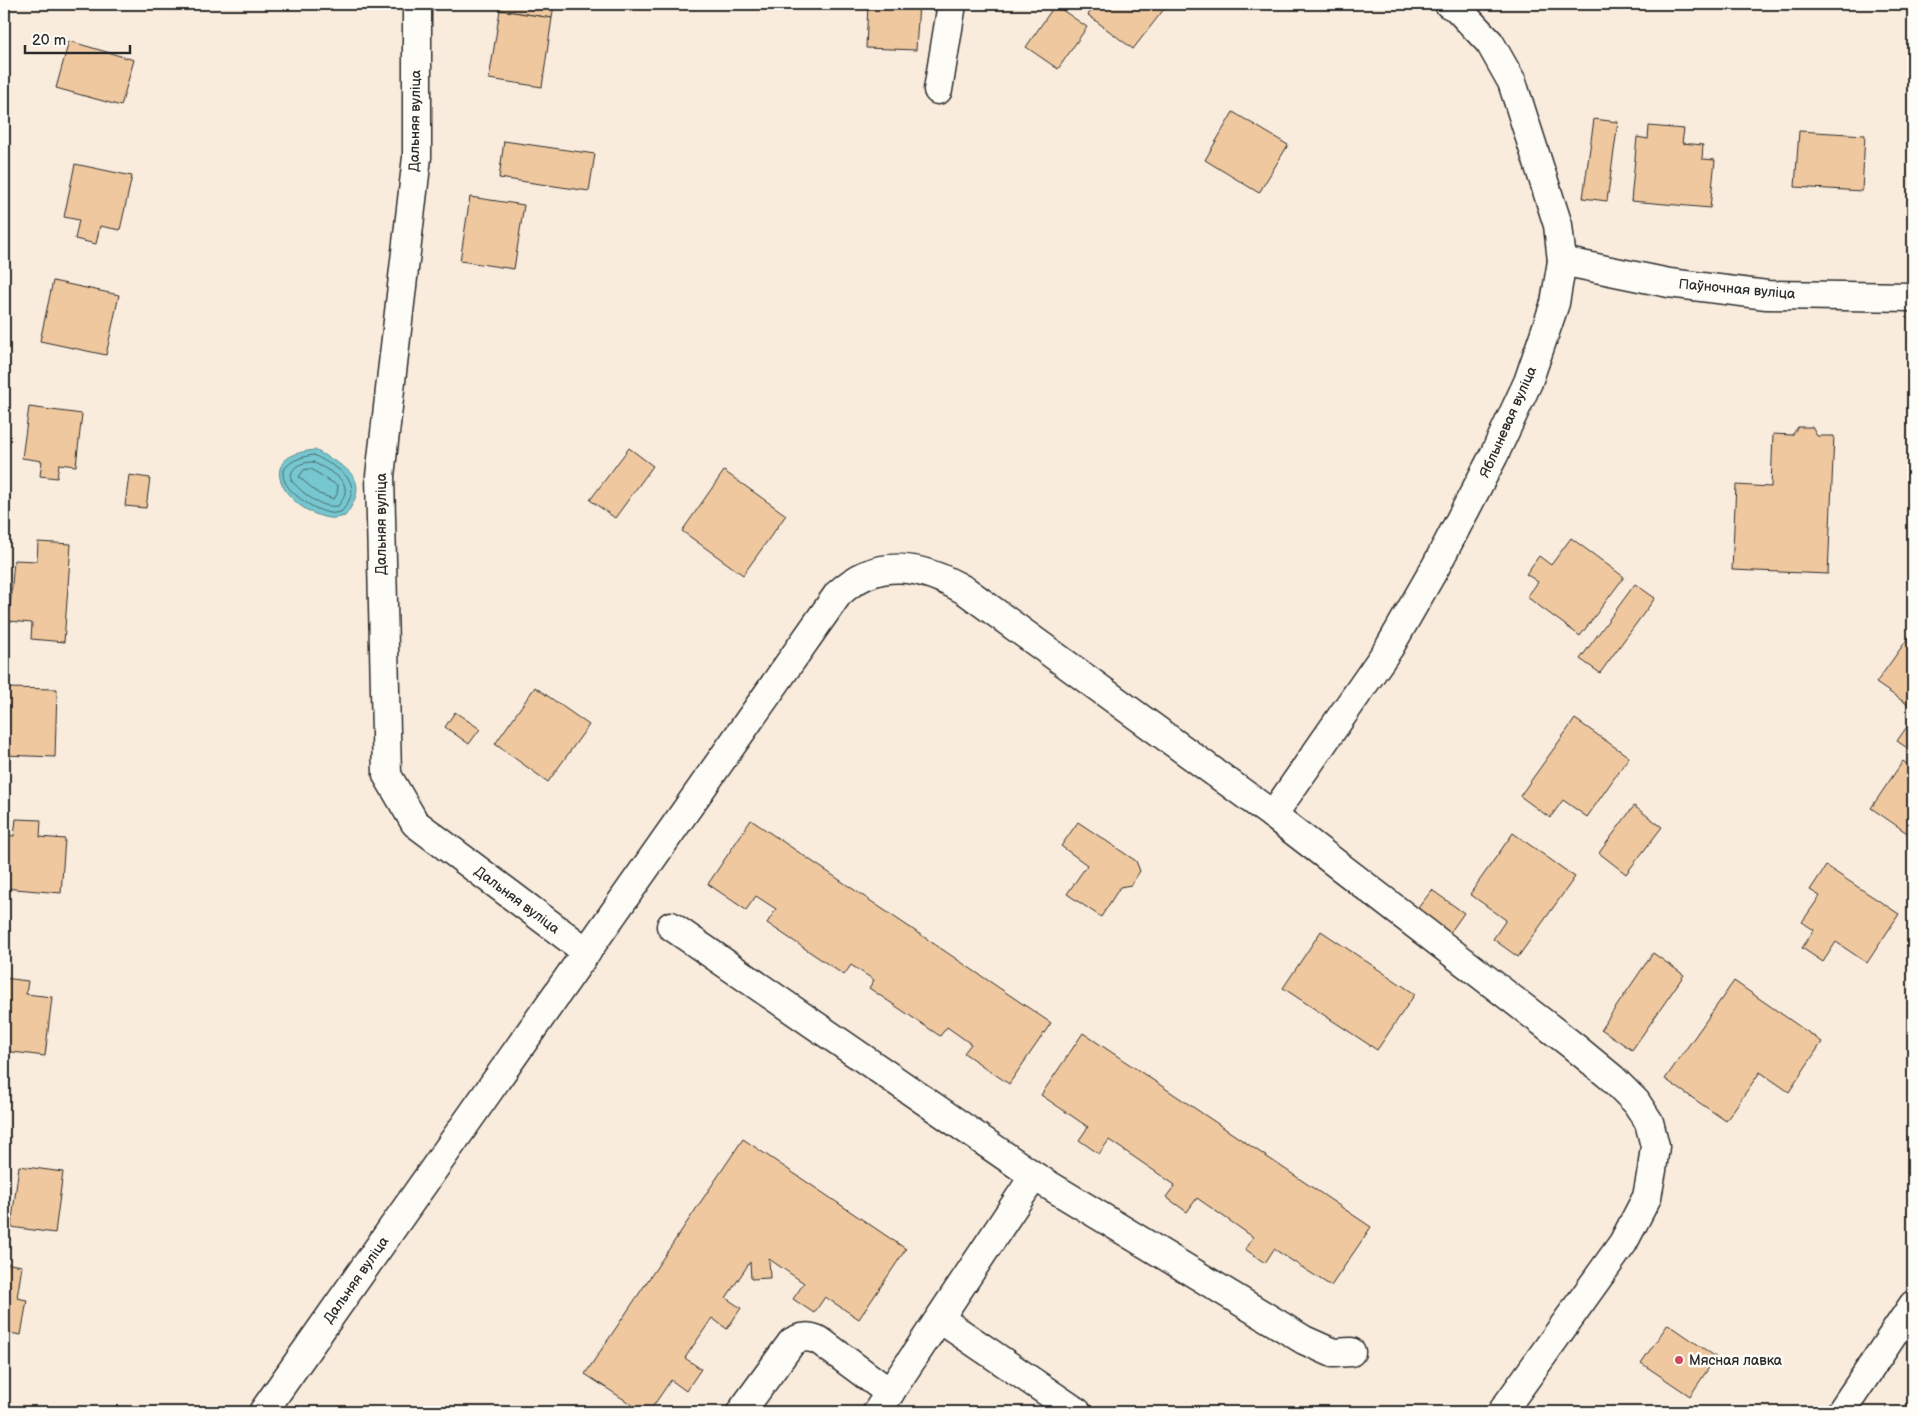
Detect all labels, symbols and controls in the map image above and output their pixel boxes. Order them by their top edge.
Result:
scale bar [25,22,130,54]
text: 20 m [32,31,66,50]
street label: Дальняя вуліца [406,69,424,172]
street label: Паўночная вуліца [1678,275,1797,303]
street label: Яблыневая вуліца [1476,363,1540,480]
street label: Дальняя вуліца [373,472,390,575]
street label: Дальняя вуліца [471,863,563,938]
street label: Дальняя вуліца [320,1233,393,1327]
place label: Мясная лавка [1689,1352,1783,1369]
marker: Мясная лавка [1673,1354,1685,1366]

